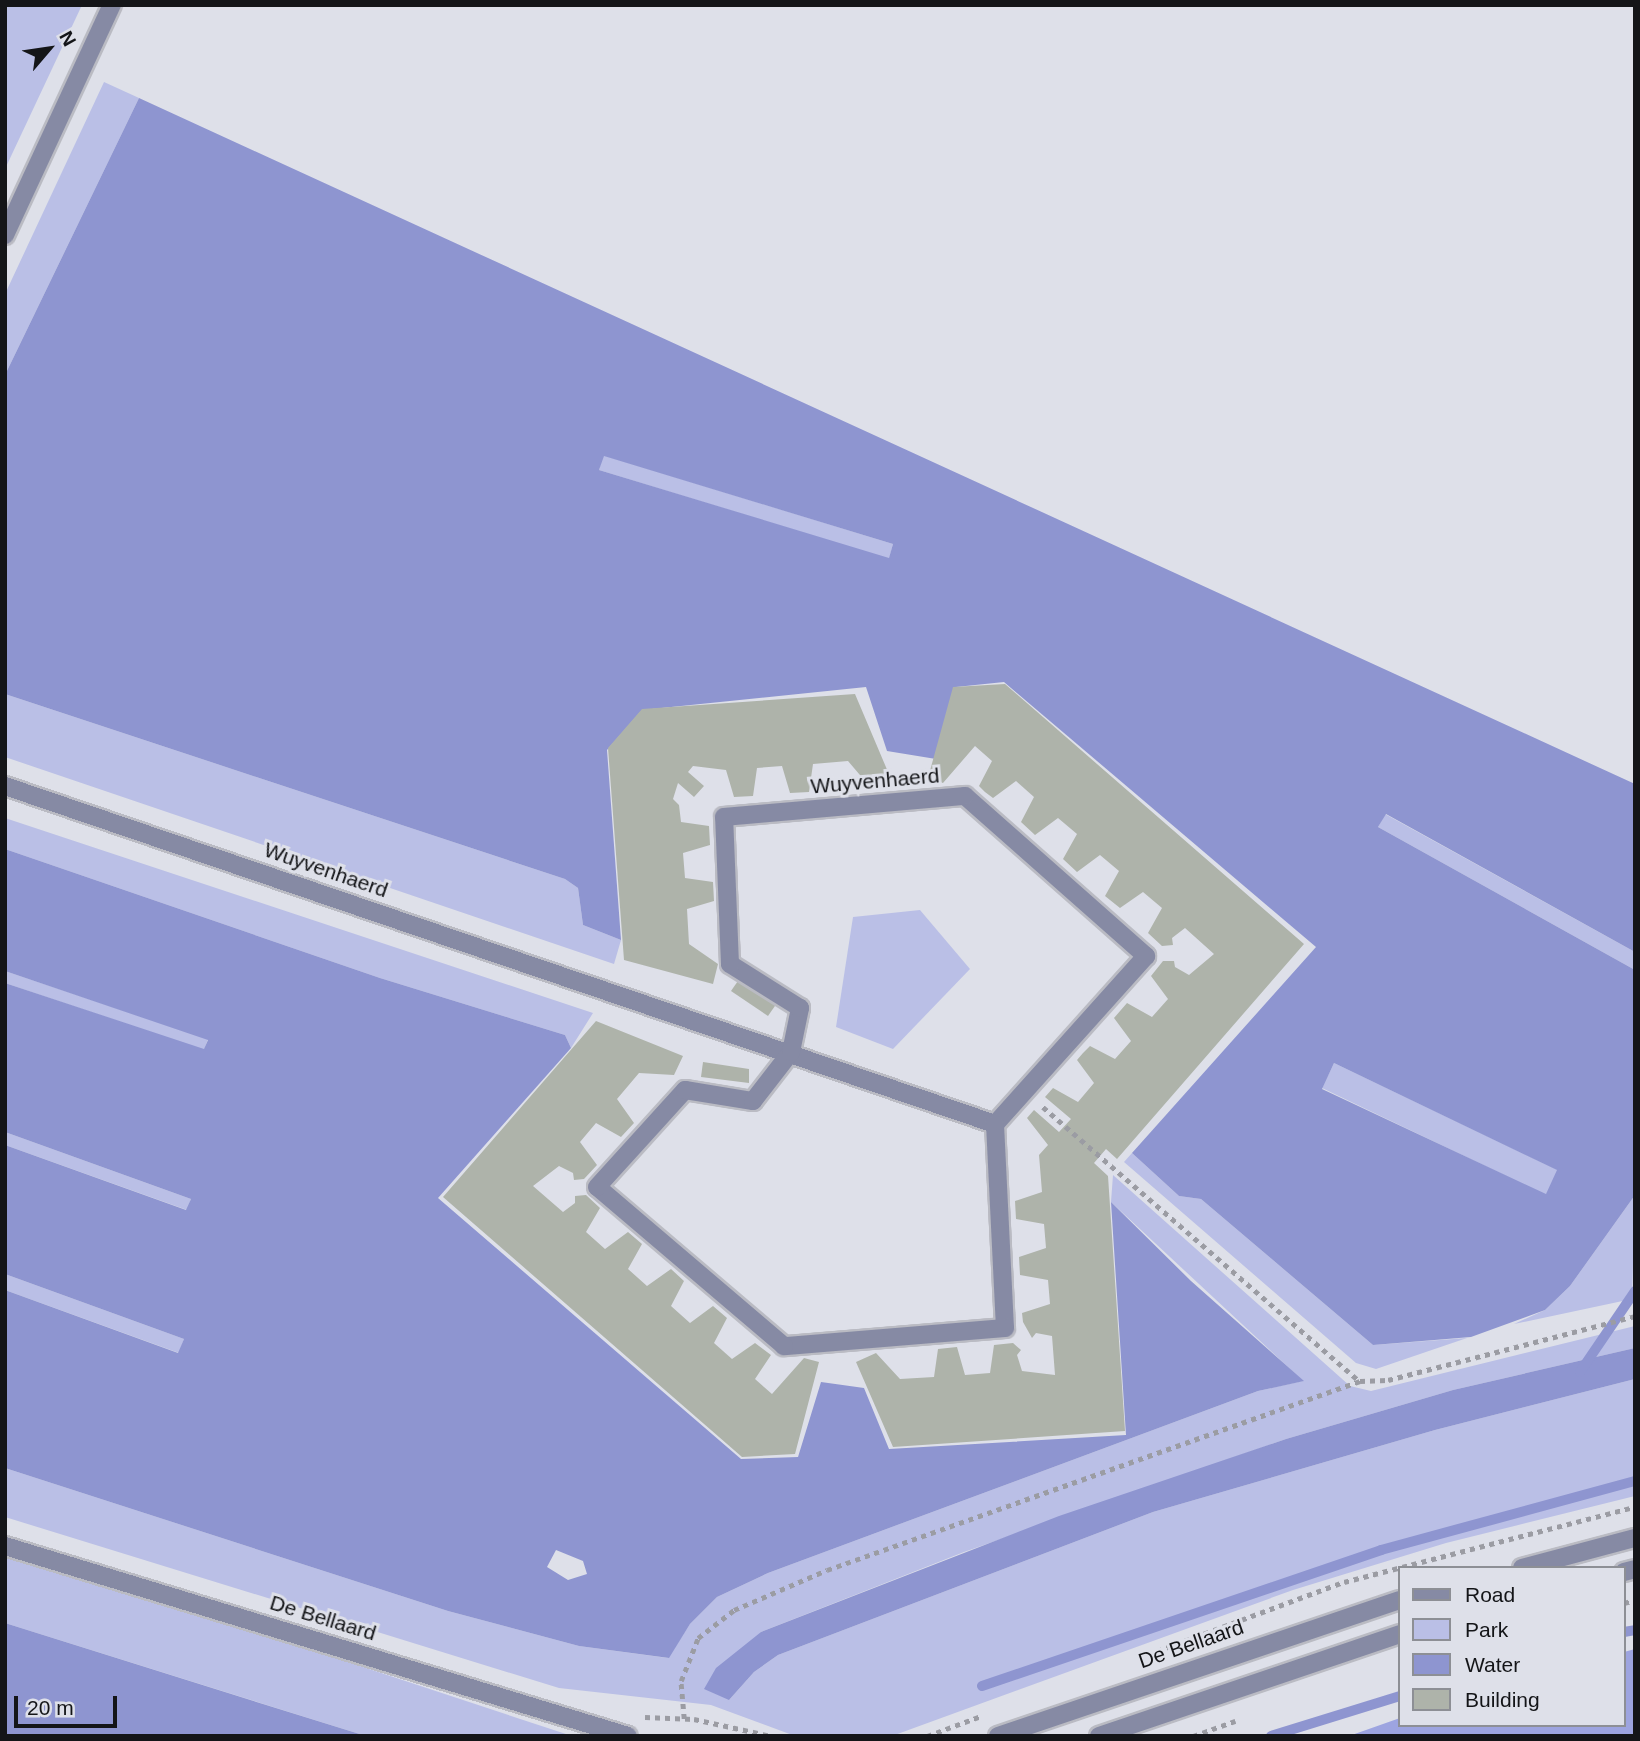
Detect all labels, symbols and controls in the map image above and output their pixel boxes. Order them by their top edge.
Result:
north arrow [14,14,84,84]
text: N [55,27,80,50]
street label: Wuyvenhaerd [810,763,940,799]
street label: Wuyvenhaerd [261,837,391,903]
legend [1398,1566,1626,1727]
text: Road [1465,1583,1515,1606]
street label: De Bellaard [267,1590,379,1646]
street label: De Bellaard [1135,1614,1247,1674]
text: Park [1465,1618,1508,1641]
text: Water [1465,1653,1520,1676]
scale bar [18,1682,121,1726]
text: Building [1465,1688,1540,1711]
text: 20 m [27,1696,74,1719]

